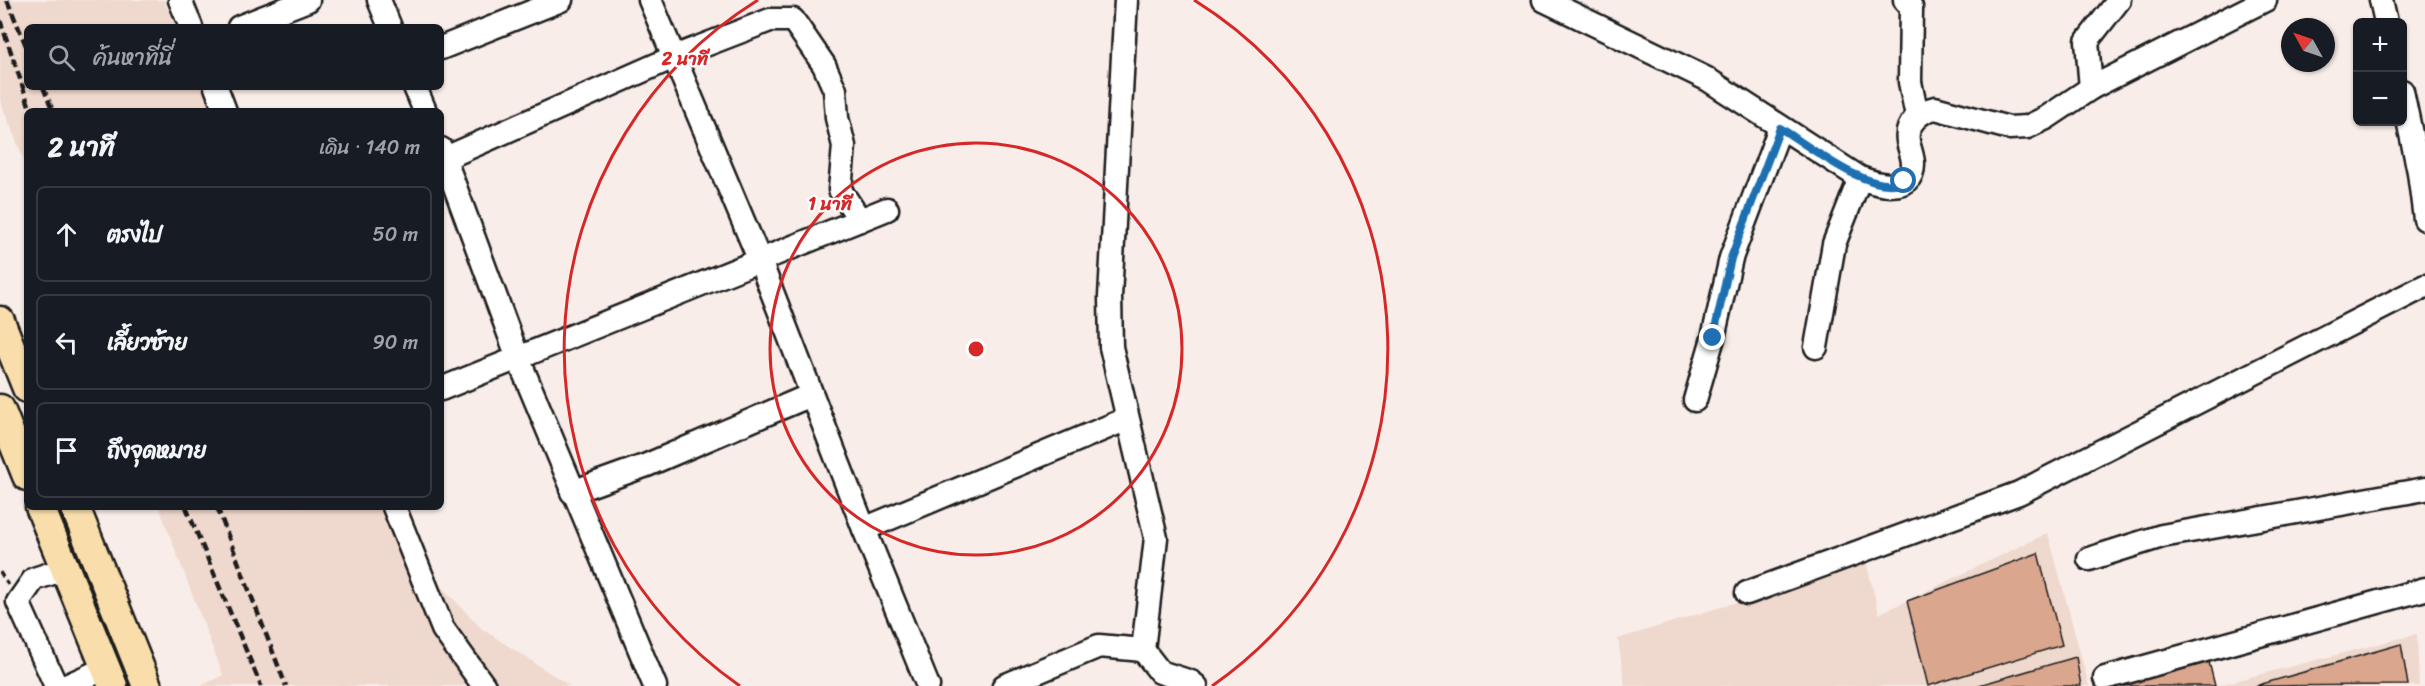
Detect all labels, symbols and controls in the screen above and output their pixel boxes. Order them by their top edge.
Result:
north arrow [2281,18,2335,72]
map controls [2353,18,2407,126]
button: + [2353,18,2407,72]
search box [24,24,444,90]
text: ค้นหาที่นี่ [93,38,173,77]
icon: search [45,41,78,74]
text: 2 นาที [661,43,711,75]
button: − [2353,72,2407,126]
text: 2 นาที [48,124,115,170]
text: เดิน · 140 m [319,130,420,165]
route start [1890,167,1916,193]
text: 1 นาที [808,188,855,220]
text: ตรงไป [107,215,162,254]
text: 50 m [373,217,418,252]
icon: ahead [50,218,83,251]
text: เลี้ยวซ้าย [107,323,187,362]
route end [1699,324,1725,350]
text: 90 m [373,325,418,360]
icon: left [50,326,83,359]
centre of rings [966,339,986,359]
text: ถึงจุดหมาย [107,431,206,470]
icon: arrive [50,434,83,467]

